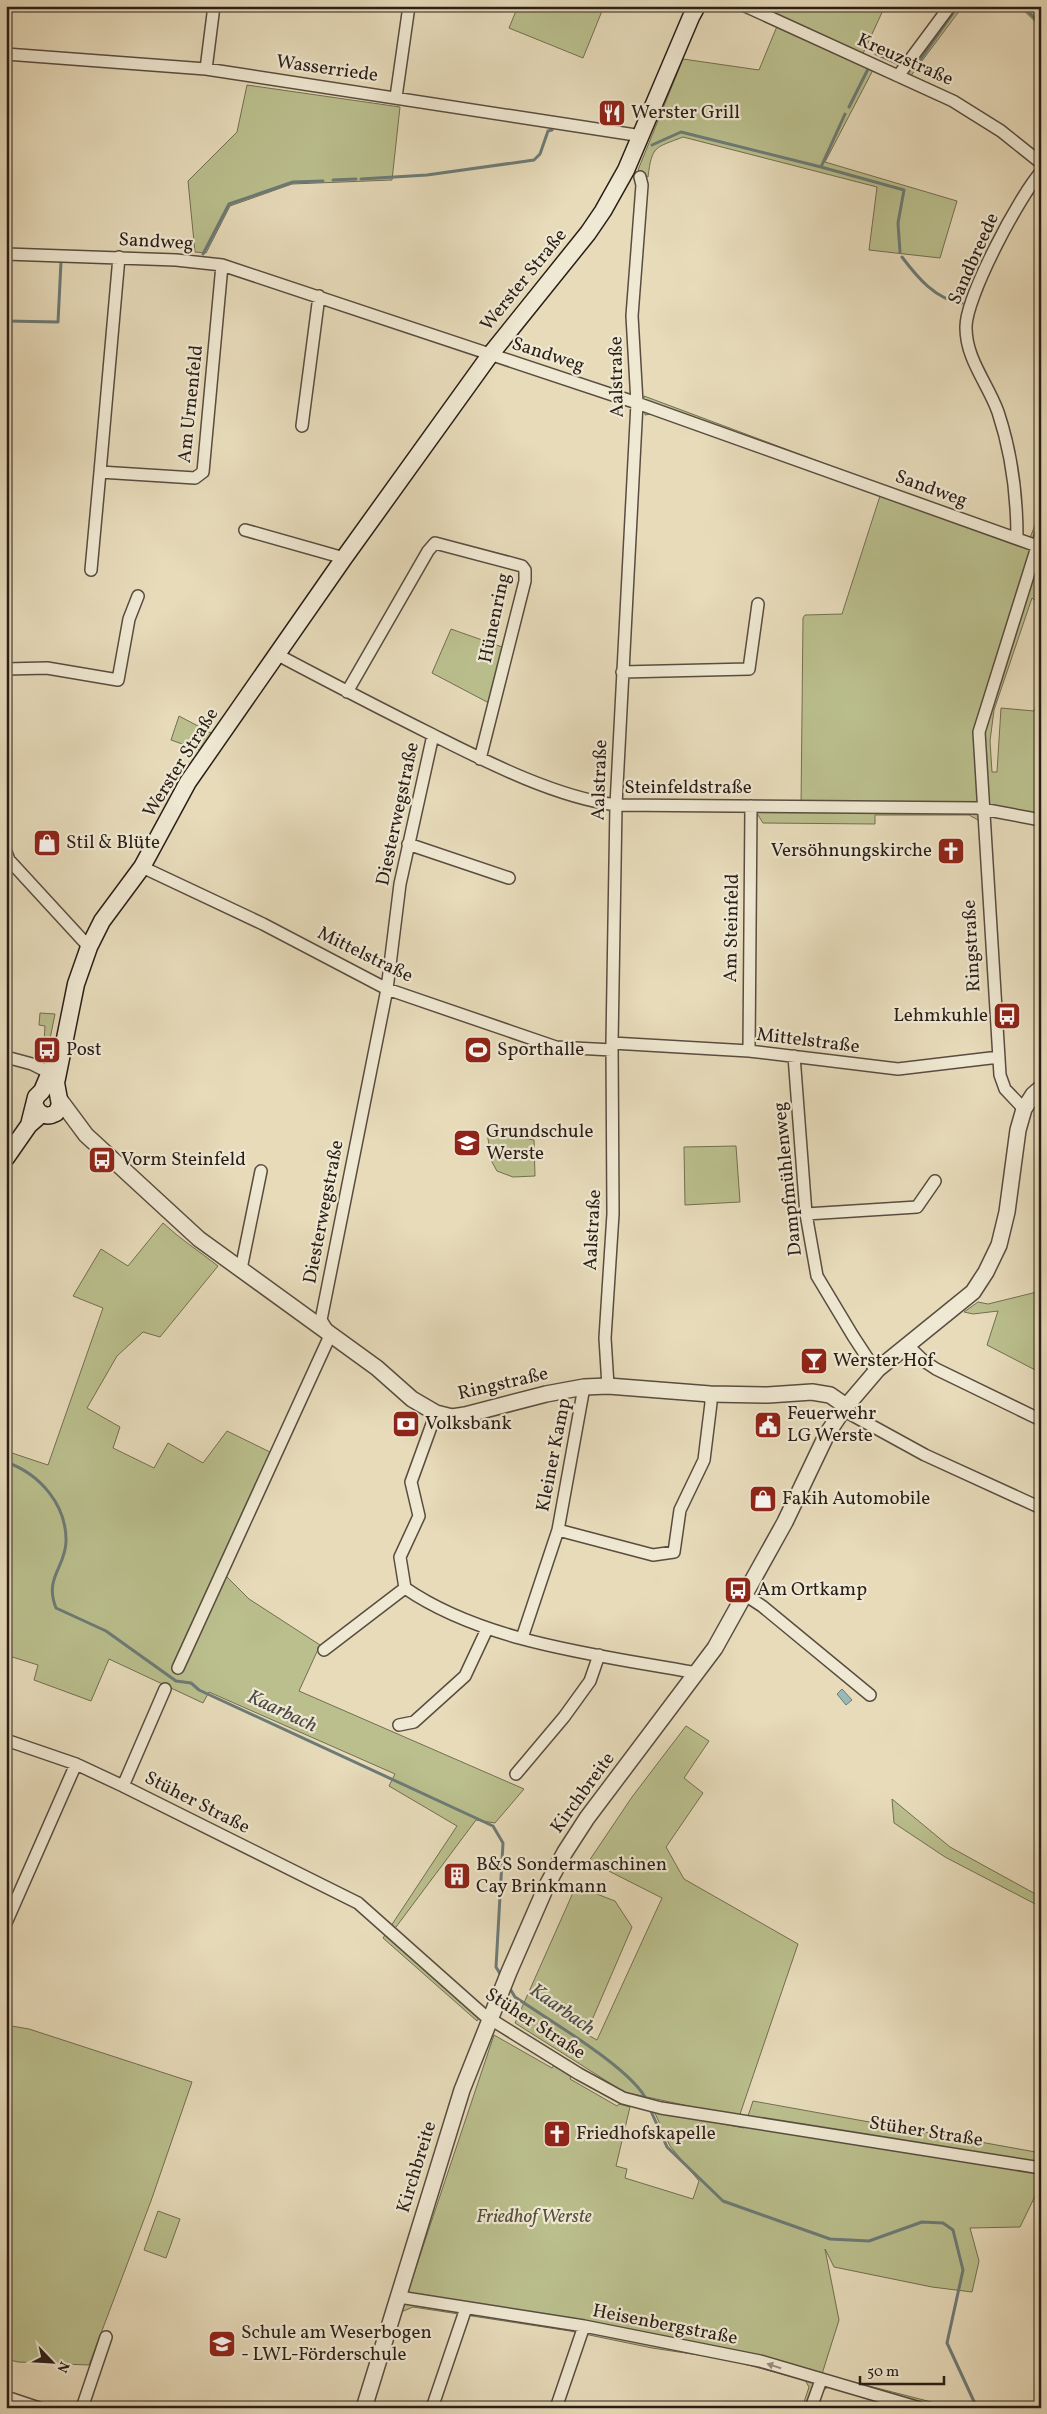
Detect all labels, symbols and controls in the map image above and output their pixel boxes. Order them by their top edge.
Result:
street label: Kreuzstraße [853,27,957,93]
street label: Wasserriede [274,49,380,89]
restaurant icon: Werster Grill [597,98,627,128]
place label: Werster Grill [631,100,740,126]
street label: Sandbreede [942,209,1006,309]
street label: Werster Straße [475,223,573,337]
street label: Sandweg [118,227,194,257]
street label: Sandweg [508,331,588,379]
street label: Aalstraße [603,336,631,418]
street label: Am Urnenfeld [172,344,210,464]
street label: Sandweg [891,464,971,514]
street label: Hünenring [473,571,517,665]
street label: Werster Straße [137,703,225,823]
street label: Aalstraße [586,739,614,821]
street label: Diesterwegstraße [370,740,426,888]
street label: Steinfeldstraße [624,775,752,801]
shop icon: Stil & Blüte [32,828,62,858]
place label: Stil & Blüte [66,830,160,856]
church icon: Versöhnungskirche [936,836,966,866]
place label: Versöhnungskirche [771,838,932,864]
street label: Am Steinfeld [718,873,746,983]
street label: Ringstraße [957,899,987,993]
street label: Mittelstraße [313,921,417,989]
bus stop icon: Lehmkuhle [992,1001,1022,1031]
place label: Lehmkuhle [893,1003,988,1029]
street label: Mittelstraße [755,1022,861,1060]
bus stop icon: Post [32,1035,62,1065]
sports icon: Sporthalle [463,1035,493,1065]
place label: Post [66,1037,102,1063]
place label: Sporthalle [497,1037,584,1063]
street label: Dampfmühlenweg [767,1101,809,1257]
place label: Grundschule Werste [486,1119,594,1167]
school or university icon: Grundschule Werste [452,1128,482,1158]
street label: Diesterwegstraße [297,1138,351,1286]
bus stop icon: Vorm Steinfeld [87,1145,117,1175]
place label: Vorm Steinfeld [121,1147,246,1173]
street label: Aalstraße [578,1189,608,1271]
bar icon: Werster Hof [799,1346,829,1376]
place label: Werster Hof [833,1348,935,1374]
street label: Ringstraße [455,1361,551,1407]
street label: Kleiner Kamp [530,1396,578,1514]
place label: Feuerwehr LG Werste [787,1401,876,1449]
bank icon: Volksbank [391,1409,421,1439]
public building icon: Feuerwehr LG Werste [753,1410,783,1440]
place label: Volksbank [425,1411,512,1437]
shop icon: Fakih Automobile [748,1484,778,1514]
place label: Fakih Automobile [782,1486,930,1512]
bus stop icon: Am Ortkamp [723,1575,753,1605]
place label: Am Ortkamp [757,1577,867,1603]
water label: Kaarbach [242,1684,322,1740]
street label: Kirchbreite [545,1747,621,1839]
street label: Stüher Straße [140,1765,254,1841]
place label: B&S Sondermaschinen Cay Brinkmann [476,1852,667,1900]
building icon: B&S Sondermaschinen Cay Brinkmann [442,1861,472,1891]
water label: Kaarbach [524,1977,600,2043]
street label: Stüher Straße [480,1982,590,2066]
street label: Stüher Straße [867,2110,985,2154]
street label: Kirchbreite [391,2118,443,2216]
church icon: Friedhofskapelle [542,2119,572,2149]
place label: Friedhofskapelle [576,2121,716,2147]
park label: Friedhof Werste [476,2204,592,2230]
street label: Heisenbergstraße [590,2298,740,2352]
place label: Schule am Weserbogen - LWL-Förderschule [241,2320,432,2368]
school or university icon: Schule am Weserbogen - LWL-Förderschule [207,2329,237,2359]
north arrow [28,2336,78,2386]
scale bar [860,2354,943,2386]
text: N [52,2358,73,2375]
one-way arrow [766,2361,781,2369]
text: 50 m [867,2362,899,2383]

